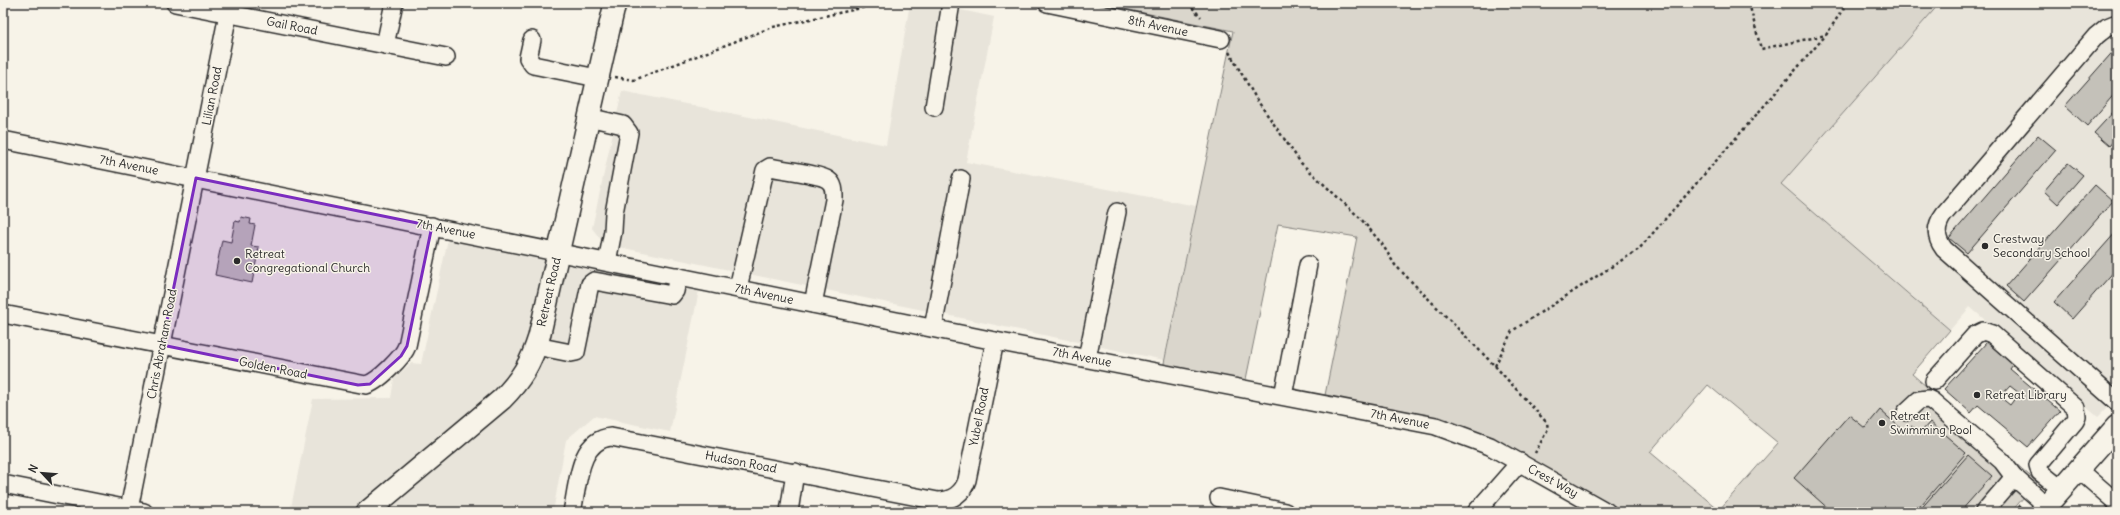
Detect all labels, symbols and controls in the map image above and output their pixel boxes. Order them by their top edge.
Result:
street label: 8th Avenue [1127,12,1189,39]
street label: Gail Road [265,13,319,38]
street label: Lilian Road [198,65,225,126]
street label: 7th Avenue [98,151,160,178]
street label: 7th Avenue [415,215,477,242]
place label: Crestway Secondary School [1993,231,2090,260]
marker: Crestway Secondary School [1980,241,1990,251]
place label: Retreat Congregational Church [245,246,370,275]
marker: Retreat Congregational Church [232,256,242,266]
street label: Retreat Road [533,256,564,328]
street label: 7th Avenue [733,280,795,307]
street label: Chris Abraham Road [143,288,180,400]
street label: 7th Avenue [1051,343,1113,370]
street label: Golden Road [238,354,309,382]
street label: Yubel Road [965,386,992,448]
place label: Retreat Library [1985,387,2067,402]
marker: Retreat Library [1972,390,1982,400]
street label: 7th Avenue [1369,405,1431,432]
place label: Retreat Swimming Pool [1890,408,1972,437]
marker: Retreat Swimming Pool [1877,418,1887,428]
street label: Hudson Road [704,447,778,476]
north arrow [22,453,62,493]
street label: Crest Way [1525,461,1581,501]
text: N [25,462,41,475]

